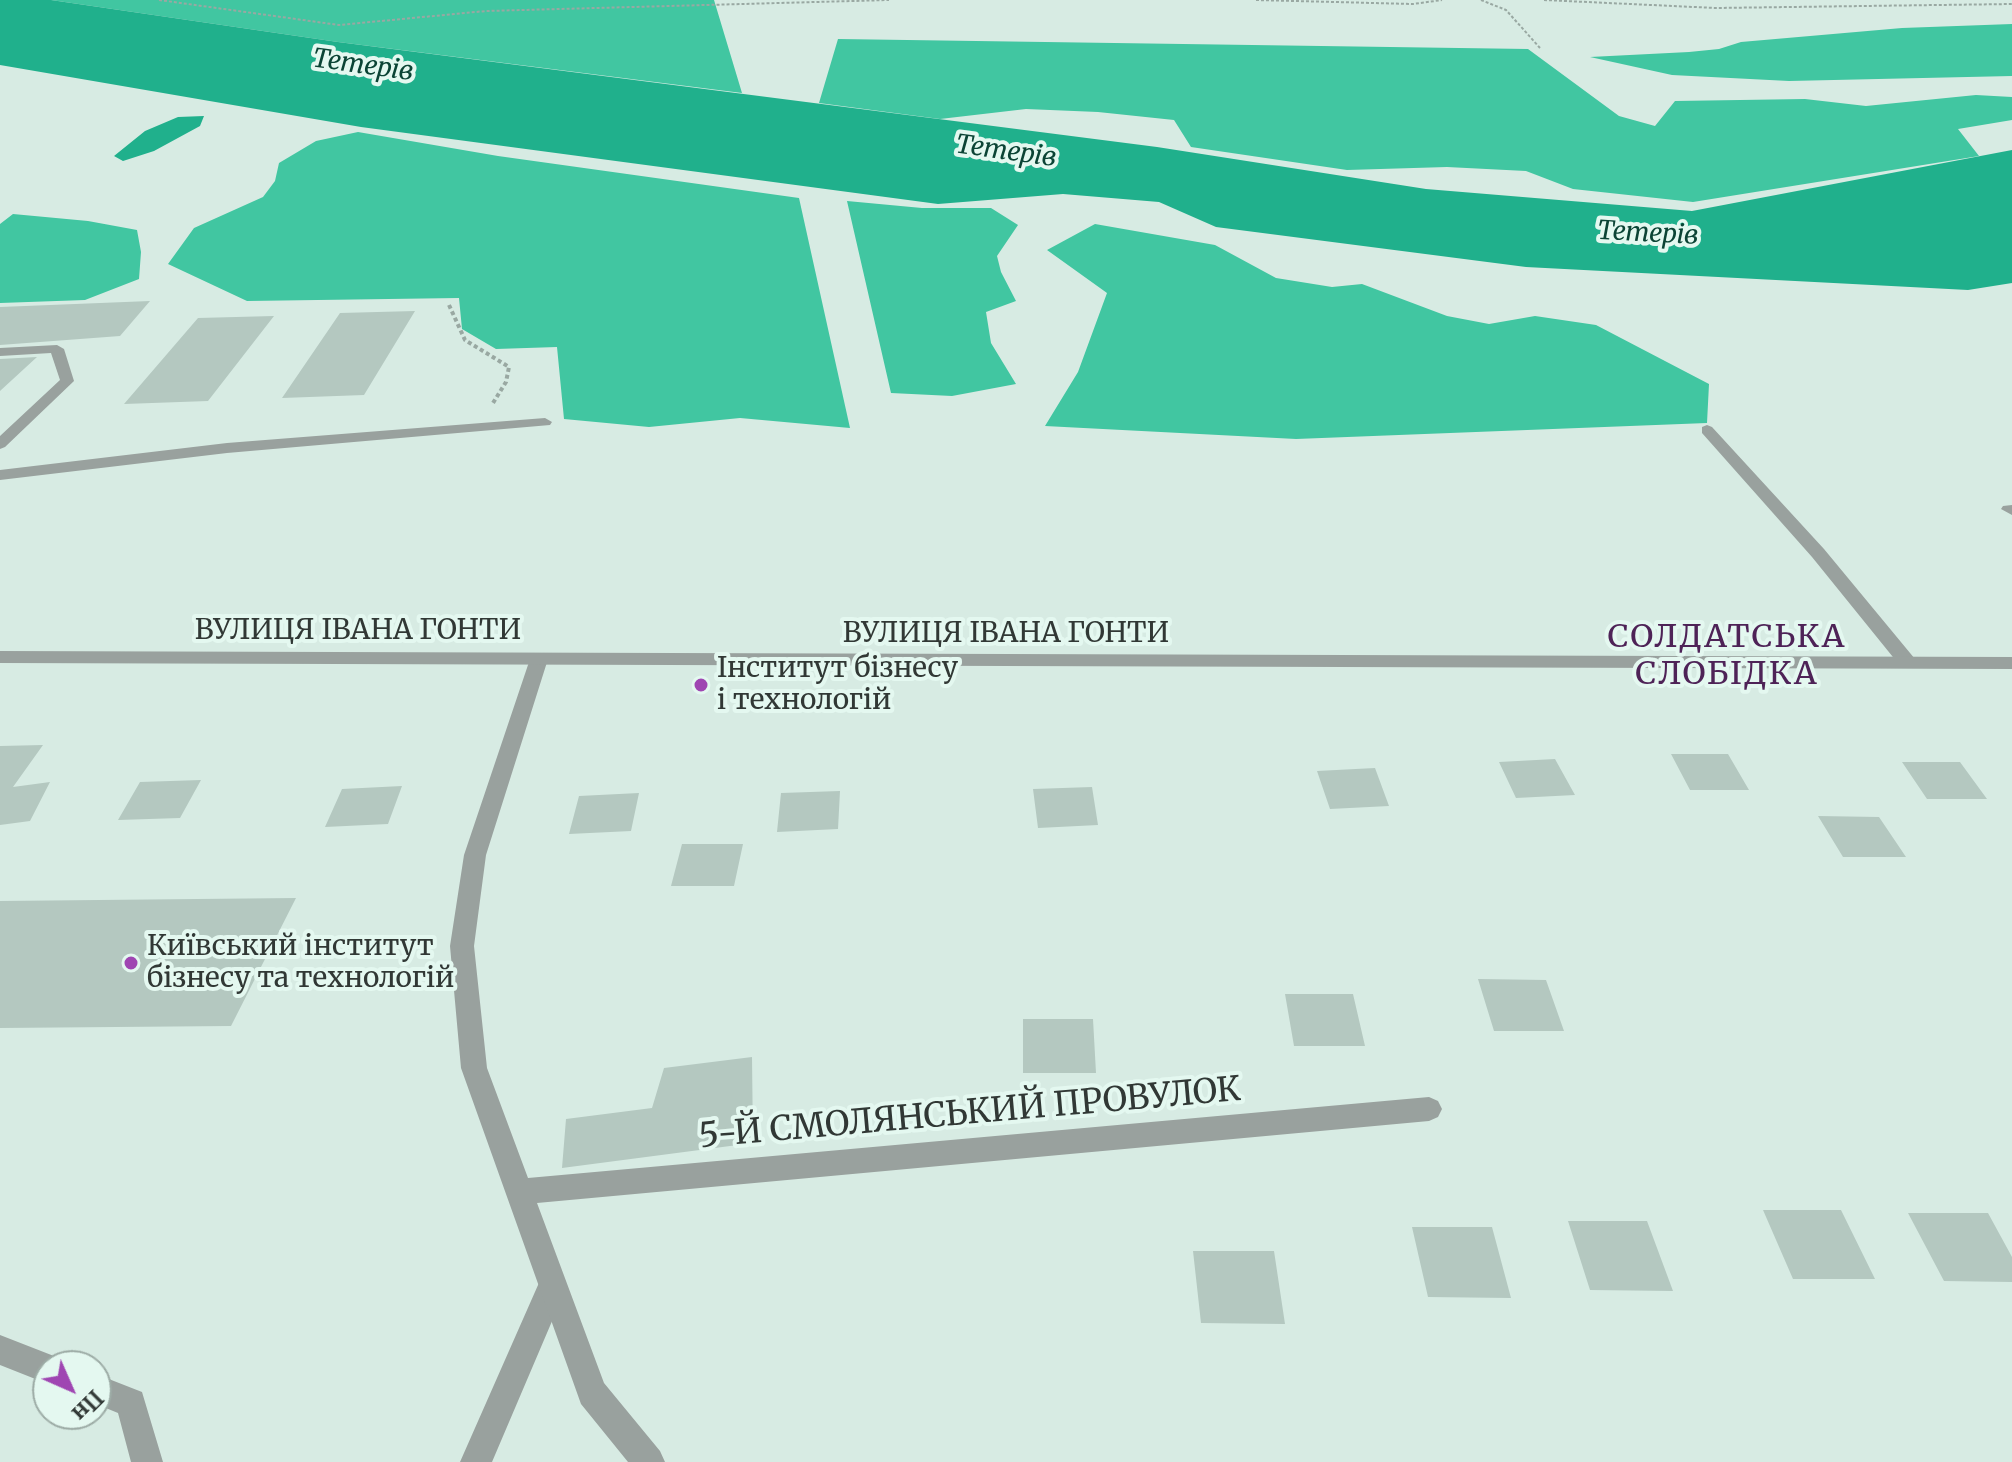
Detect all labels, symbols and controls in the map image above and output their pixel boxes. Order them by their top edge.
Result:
water label: Тетерів [311,43,415,89]
water label: Тетерів [954,129,1058,175]
water label: Тетерів [1597,216,1699,252]
street label: ВУЛИЦЯ ІВАНА ГОНТИ [195,614,521,648]
street label: ВУЛИЦЯ ІВАНА ГОНТИ [843,617,1169,651]
district label: СОЛДАТСЬКА СЛОБІДКА [1608,619,1846,694]
place label: Інститут бізнесу і технологій [717,652,958,718]
marker: Інститут бізнесу і технологій [692,676,710,694]
place label: Київський інститут бізнесу та технологій [147,930,454,996]
marker: Київський інститут бізнесу та технологій [122,954,140,972]
street label: 5-Й СМОЛЯНСЬКИЙ ПРОВУЛОК [697,1070,1243,1158]
north arrow [32,1350,112,1430]
text: Пн [66,1384,109,1427]

